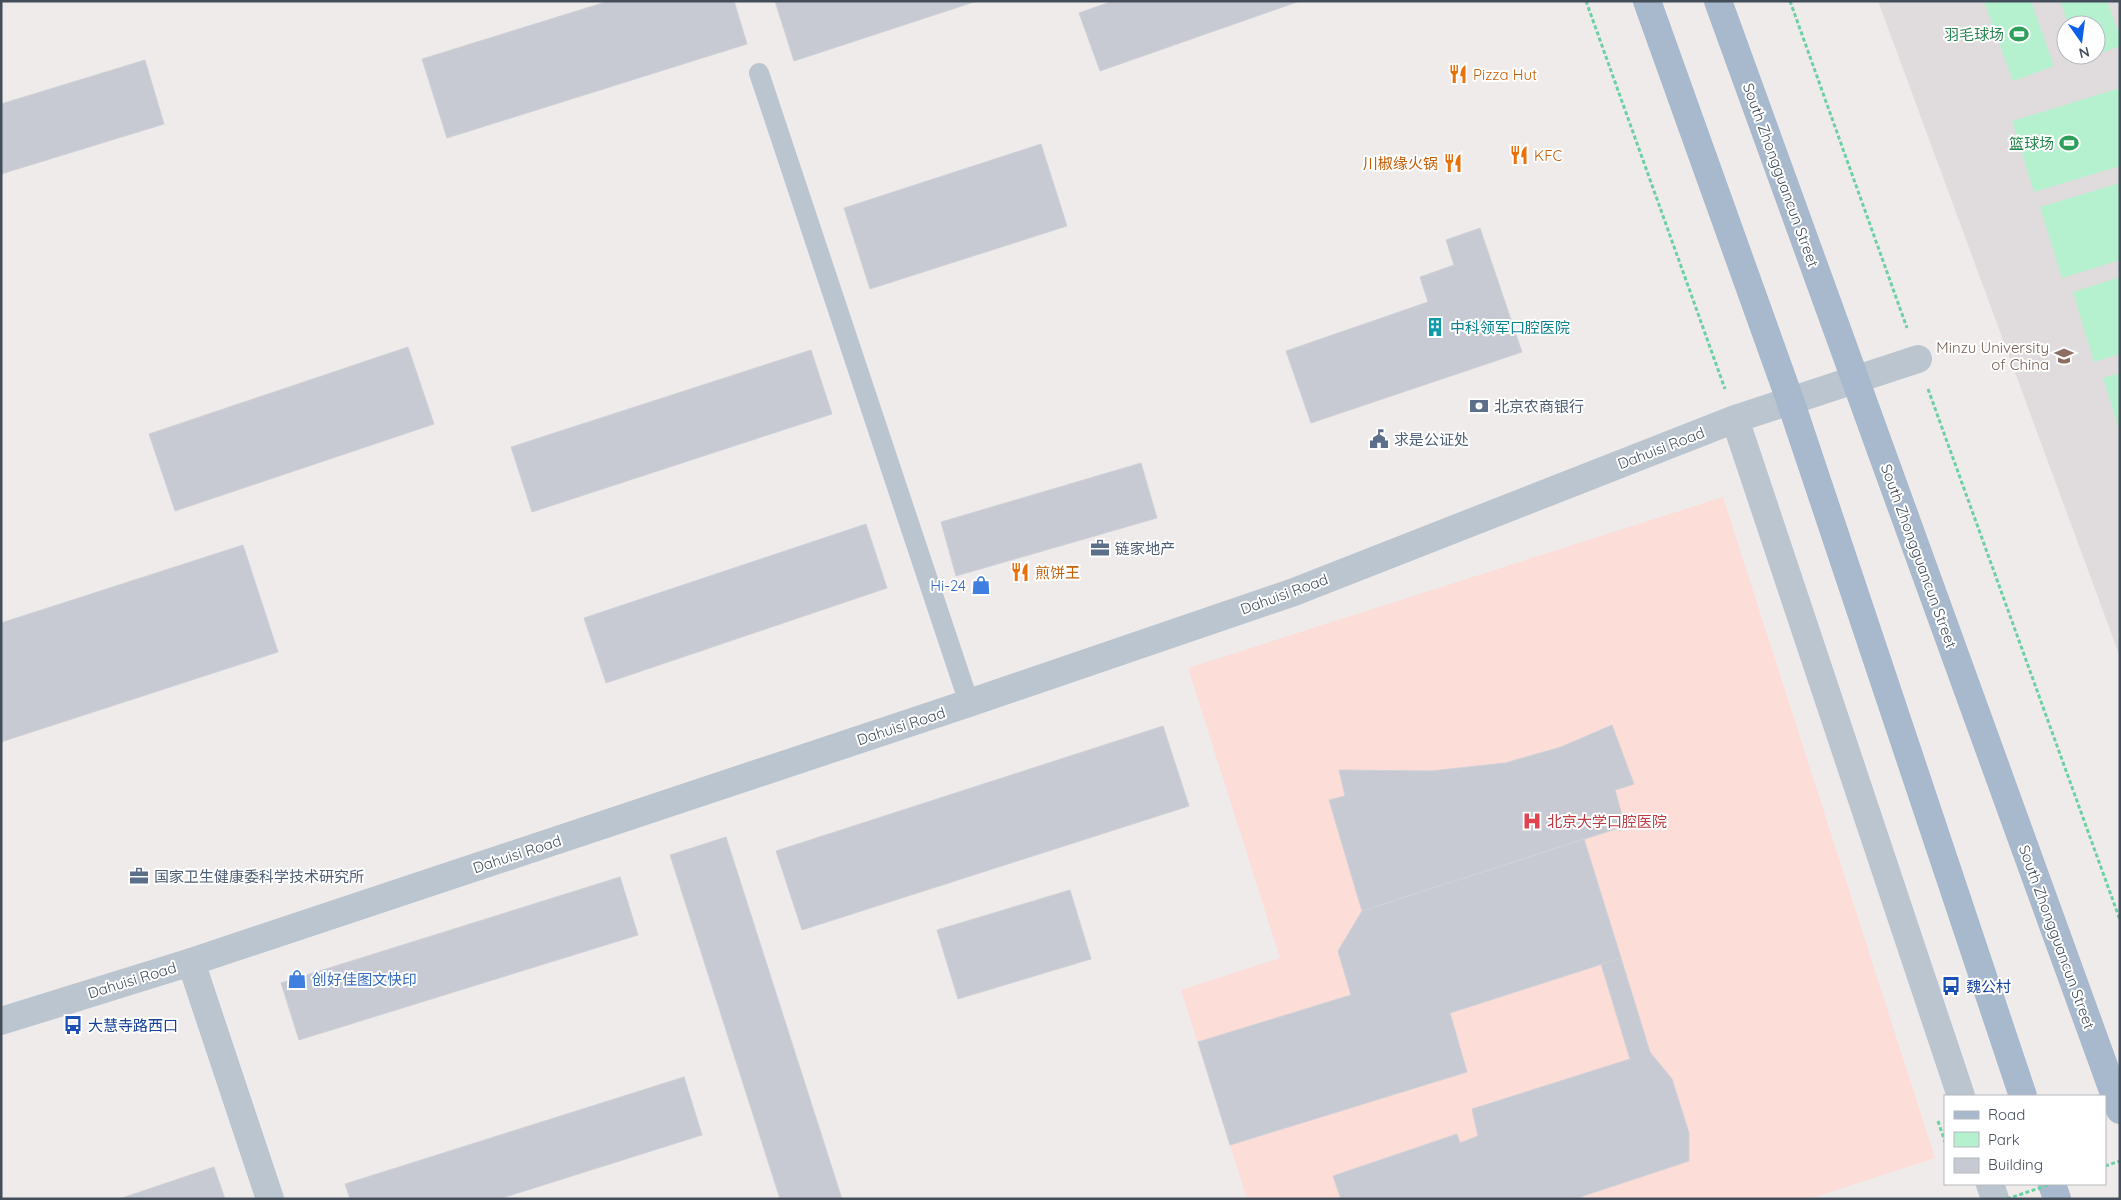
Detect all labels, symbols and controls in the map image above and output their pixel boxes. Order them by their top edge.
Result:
north arrow [2056,15,2106,65]
sports icon: 羽毛球场 [2008,23,2030,45]
place label: 羽毛球场 [1944,25,2004,44]
text: N [2077,43,2091,63]
restaurant icon: Pizza Hut [1447,63,1469,85]
place label: Pizza Hut [1473,65,1537,84]
street label: South Zhongguancun Street [1739,80,1823,270]
sports icon: 篮球场 [2058,132,2080,154]
place label: 篮球场 [2009,134,2054,153]
restaurant icon: KFC [1508,144,1530,166]
place label: KFC [1534,146,1562,165]
restaurant icon: 川椒缘火锅 [1442,152,1464,174]
place label: 川椒缘火锅 [1363,154,1438,173]
building icon: 中科领军口腔医院 [1424,316,1446,338]
place label: 中科领军口腔医院 [1450,318,1570,337]
place label: Minzu University of China [1936,338,2049,374]
school or university icon: Minzu University of China [2053,345,2075,367]
bank icon: 北京农商银行 [1468,395,1490,417]
place label: 北京农商银行 [1494,397,1584,416]
street label: Dahuisi Road [1615,423,1707,473]
public building icon: 求是公证处 [1368,428,1390,450]
place label: 求是公证处 [1394,430,1469,449]
street label: South Zhongguancun Street [1877,461,1961,651]
office icon: 链家地产 [1089,537,1111,559]
place label: 链家地产 [1115,539,1175,558]
restaurant icon: 煎饼王 [1009,561,1031,583]
place label: 煎饼王 [1035,563,1080,582]
street label: Dahuisi Road [1238,569,1330,619]
shop icon: Hi-24 [970,574,992,596]
place label: Hi-24 [930,576,966,595]
street label: Dahuisi Road [854,703,948,749]
hospital icon: 北京大学口腔医院 [1521,810,1543,832]
place label: 北京大学口腔医院 [1547,812,1667,831]
street label: Dahuisi Road [470,831,564,877]
street label: South Zhongguancun Street [2015,842,2099,1032]
office icon: 国家卫生健康委科学技术研究所 [128,865,150,887]
place label: 国家卫生健康委科学技术研究所 [154,867,364,886]
street label: Dahuisi Road [85,958,179,1002]
shop icon: 创好佳图文快印 [286,968,308,990]
place label: 创好佳图文快印 [312,970,417,989]
bus stop icon: 魏公村 [1940,975,1962,997]
place label: 魏公村 [1966,977,2011,996]
bus stop icon: 大慧寺路西口 [62,1014,84,1036]
place label: 大慧寺路西口 [88,1016,178,1035]
legend [1944,1095,2106,1185]
text: Road [1988,1105,2025,1124]
text: Park [1988,1130,2020,1149]
text: Building [1988,1155,2043,1174]

